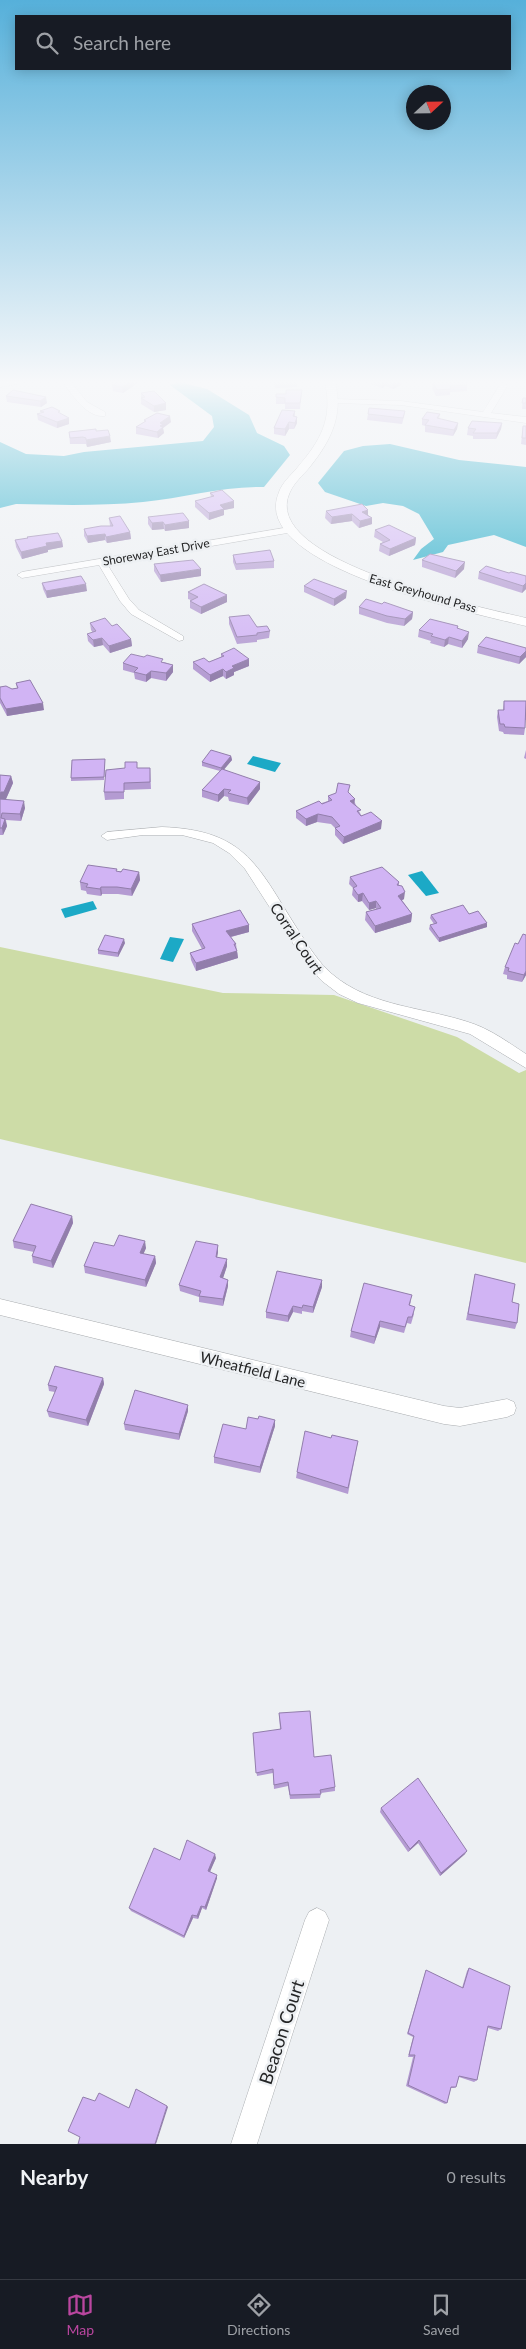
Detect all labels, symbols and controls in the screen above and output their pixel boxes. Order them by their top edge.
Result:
search box [15,15,511,70]
icon: search [33,29,61,57]
text: Search here [73,31,171,54]
north arrow [406,85,451,130]
street label: Shoreway East Drive [101,535,211,569]
street label: East Greyhound Pass [368,571,478,615]
street label: Corral Court [267,899,328,977]
street label: Wheatfield Lane [198,1347,308,1391]
street label: Beacon Court [254,1977,308,2087]
text: Nearby [20,2164,88,2189]
text: 0 results [446,2167,506,2186]
tab: Map [66,2291,94,2338]
tab: Directions [227,2291,290,2338]
tab: Saved [423,2291,460,2338]

